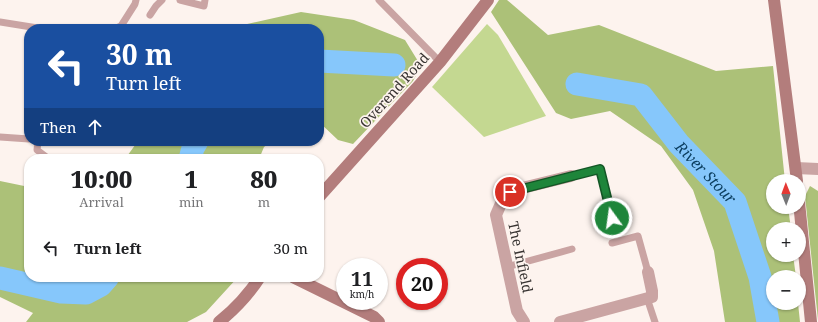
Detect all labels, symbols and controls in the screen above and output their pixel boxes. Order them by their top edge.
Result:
text: 30 m [106,35,173,73]
icon: left [40,40,92,92]
street label: Overend Road [355,48,433,132]
text: Turn left [106,71,181,95]
icon: ahead [84,116,106,138]
text: Then [40,117,76,137]
water label: River Stour [671,136,742,208]
text: 10:00 [71,162,132,195]
text: 1 [185,162,198,195]
text: 80 [250,162,277,195]
north arrow [766,174,806,214]
map controls [766,174,806,310]
pin [493,175,527,209]
icon: arrive [499,181,521,203]
text: Arrival [79,193,124,211]
text: min [179,193,204,211]
text: m [258,193,270,211]
position arrow [591,197,633,239]
street label: The Infield [504,220,538,295]
button: + [766,222,806,262]
icon: left [40,237,62,259]
text: Turn left [74,238,142,258]
text: 30 m [273,238,308,258]
speed limit sign: 20 [396,258,448,310]
text: 11 [351,265,373,292]
button: − [766,270,806,310]
text: km/h [350,287,374,301]

